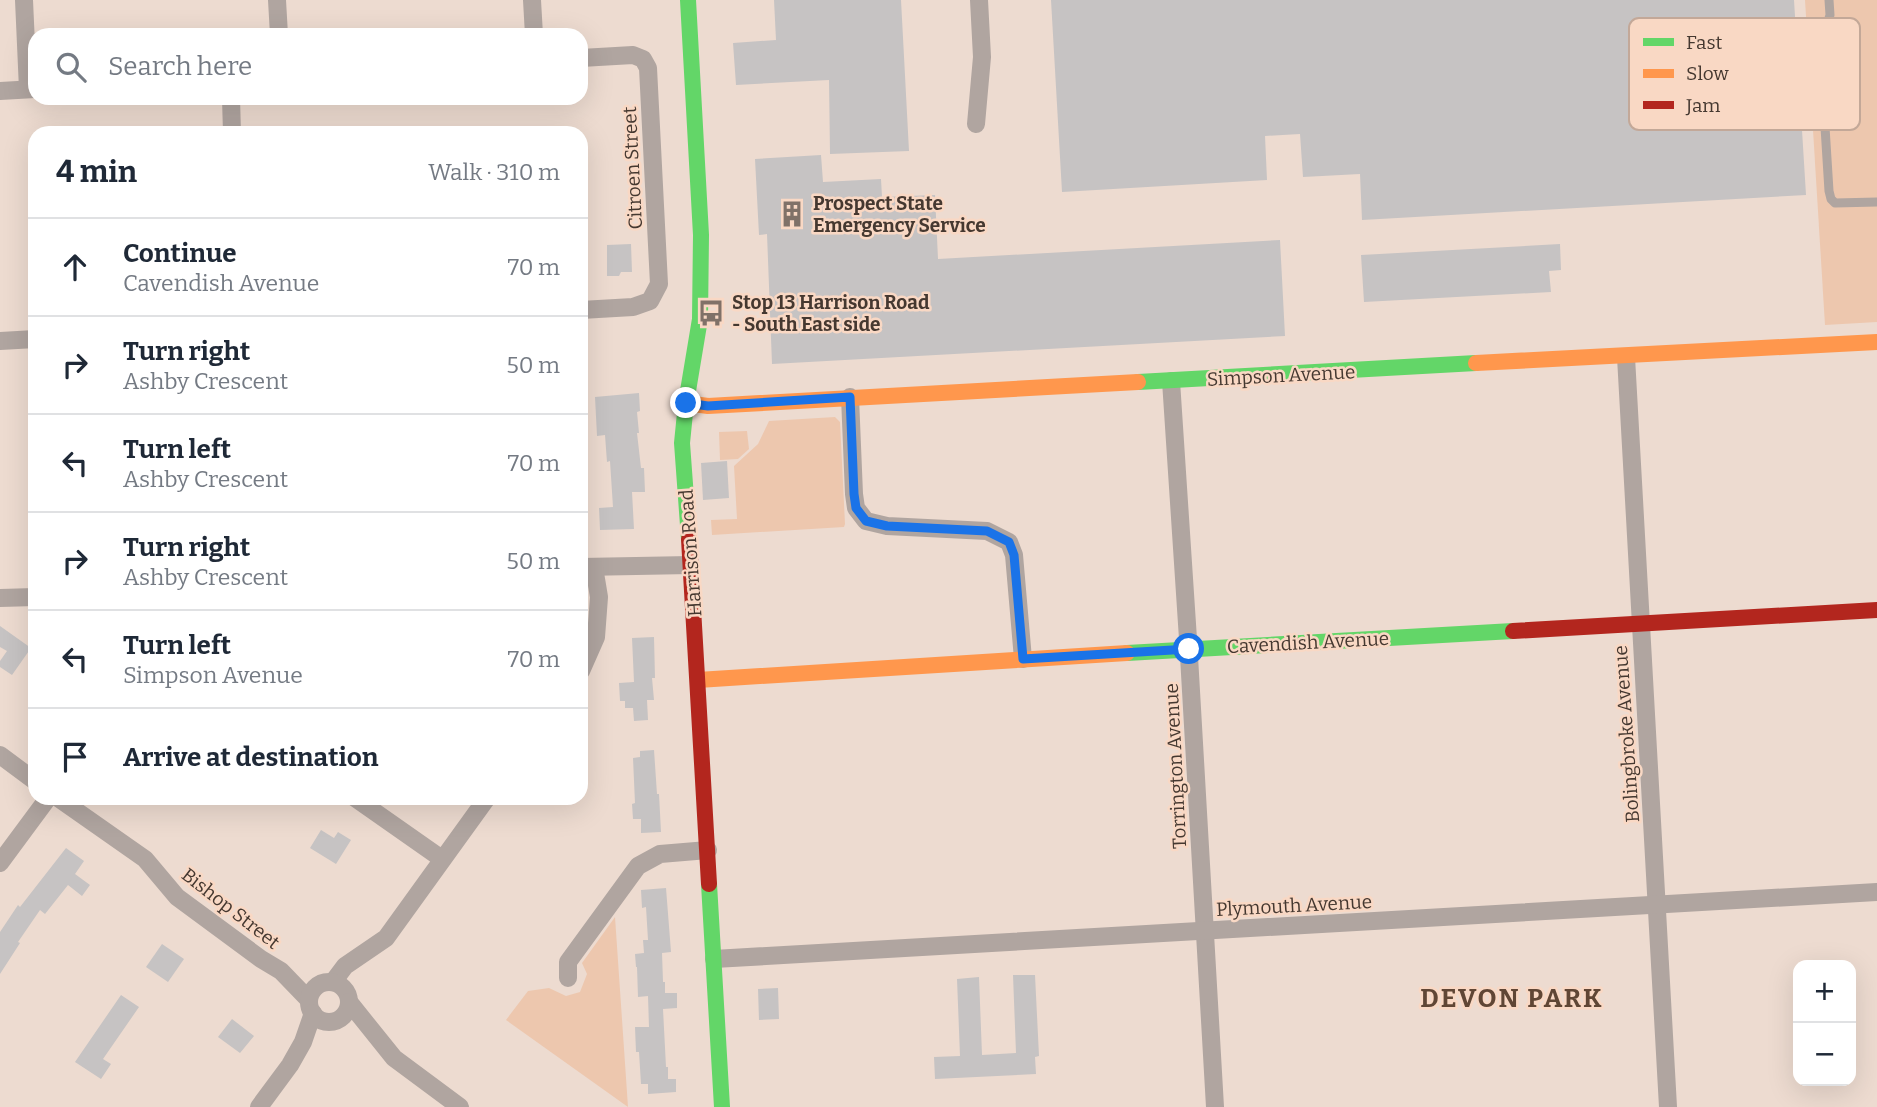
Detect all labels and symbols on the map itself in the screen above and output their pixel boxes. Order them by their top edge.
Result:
legend [1629,18,1860,130]
text: Fast [1686,31,1723,54]
text: Slow [1686,62,1729,85]
text: Jam [1685,94,1720,117]
street label: Citroen Street [618,106,647,230]
place label: Prospect State Emergency Service [813,192,986,237]
building icon: Prospect State Emergency Service [777,199,807,229]
place label: Stop 13 Harrison Road - South East side [732,291,930,336]
bus stop icon: Stop 13 Harrison Road - South East side [696,298,726,328]
street label: Simpson Avenue [1206,360,1356,391]
route end [670,387,701,418]
street label: Harrison Road [675,488,706,617]
street label: Cavendish Avenue [1226,627,1390,658]
route start [1173,633,1204,664]
street label: Bolingbroke Avenue [1609,645,1644,823]
street label: Torrington Avenue [1160,683,1191,849]
street label: Bishop Street [177,863,284,954]
street label: Plymouth Avenue [1215,890,1373,921]
district label: DEVON PARK [1420,983,1604,1014]

